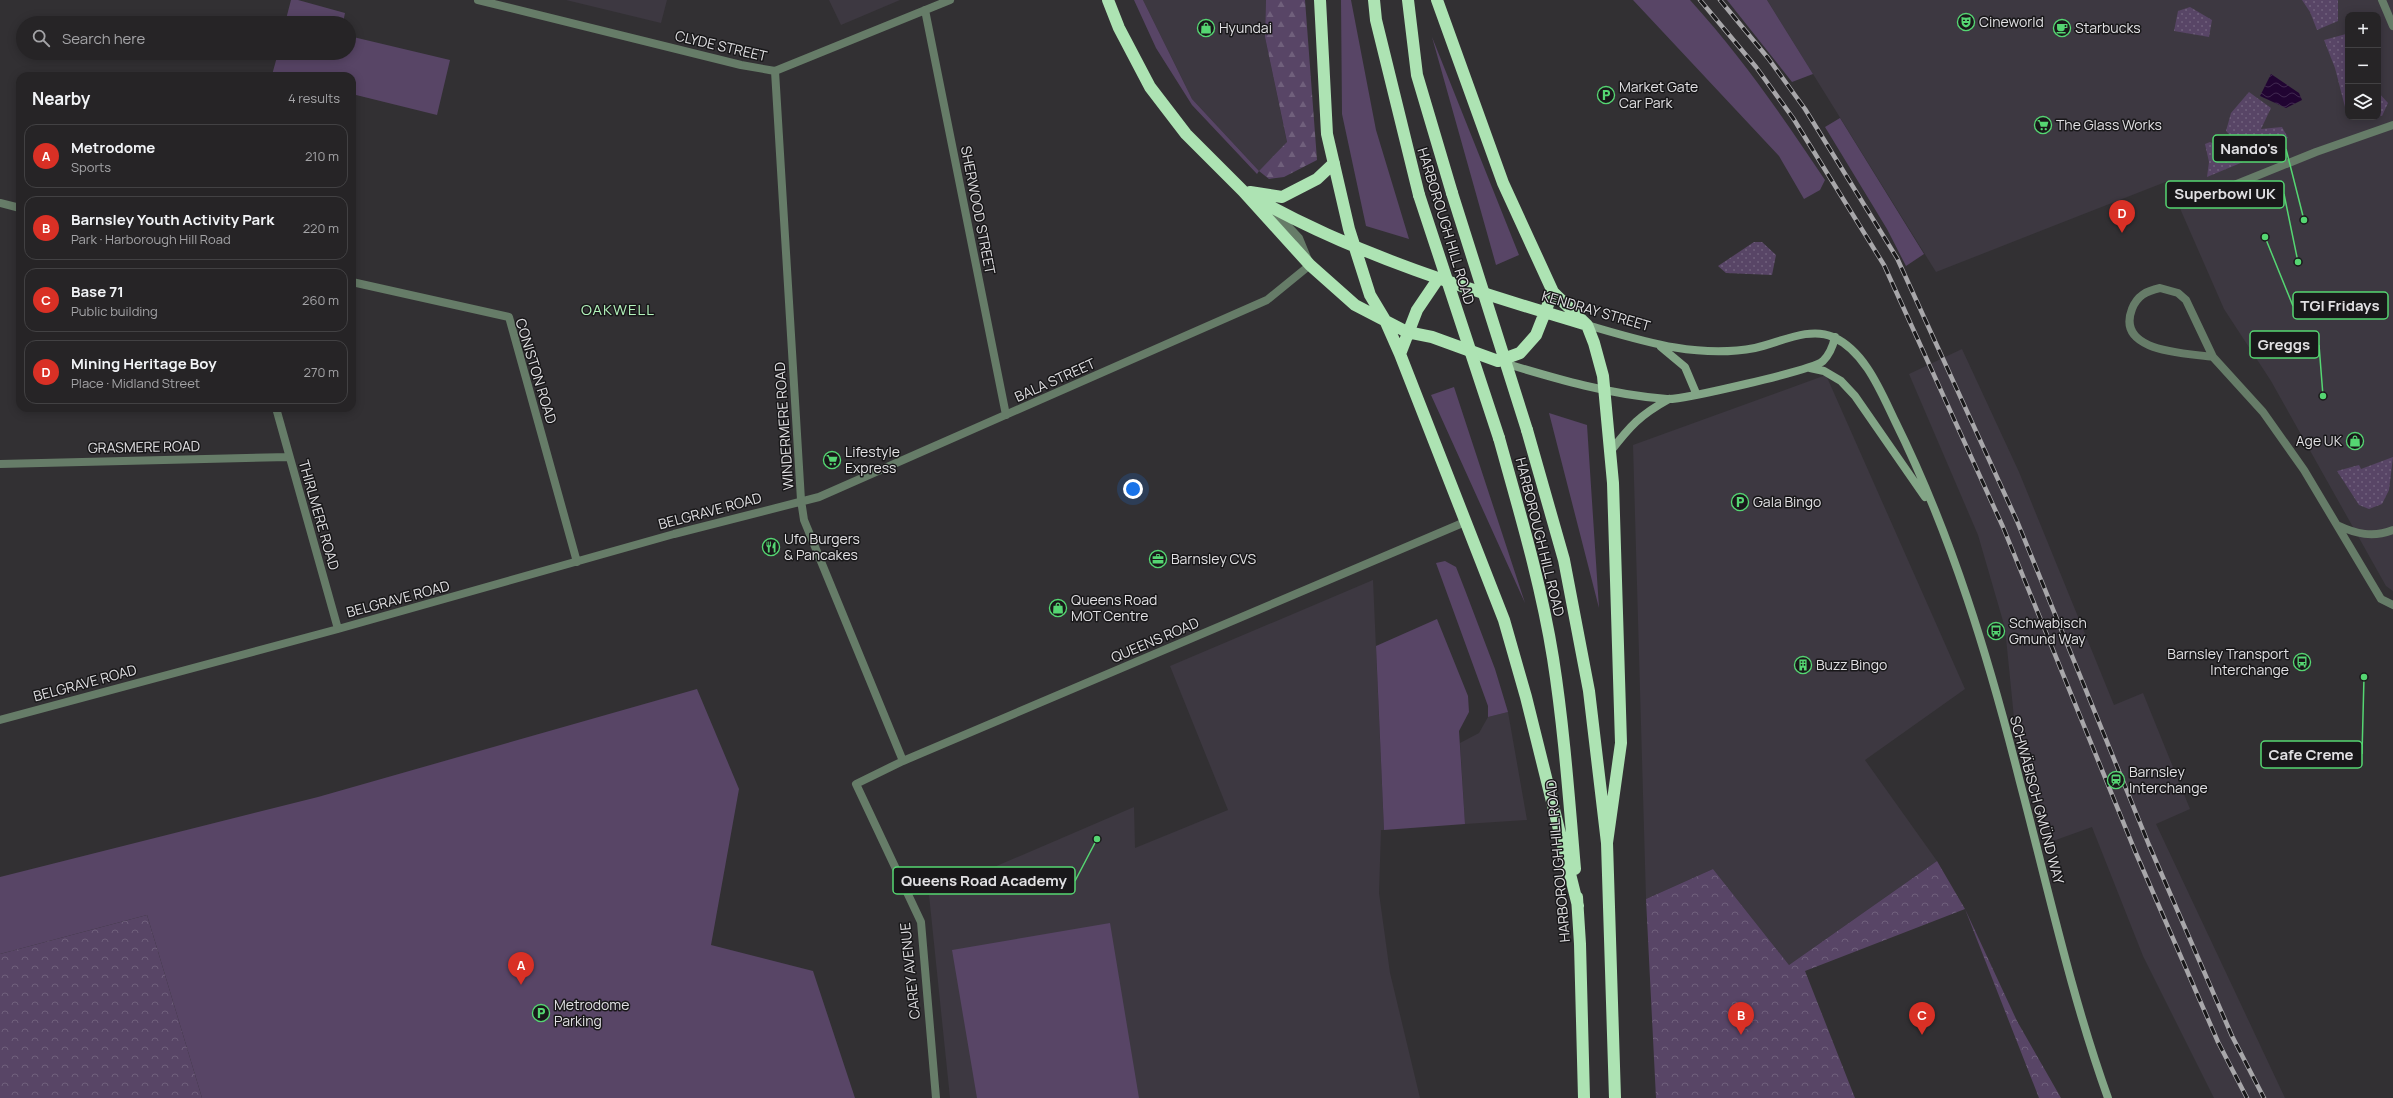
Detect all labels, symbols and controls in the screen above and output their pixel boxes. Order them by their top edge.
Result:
theatre icon: Cineworld [1956,12,1976,32]
place label: Cineworld [1979,12,2044,31]
map controls [2345,12,2381,120]
button: + [2345,12,2381,48]
search box [16,16,356,60]
shop icon: Hyundai [1196,18,1216,38]
place label: Hyundai [1219,18,1272,37]
cafe icon: Starbucks [2052,18,2072,38]
place label: Starbucks [2075,18,2141,37]
street label: CLYDE STREET [673,26,770,65]
icon: search [30,27,52,49]
text: Search here [62,28,145,49]
button: − [2345,48,2381,84]
place label: Market Gate Car Park [1619,77,1698,112]
button: layers [2345,84,2381,120]
parking icon: Market Gate Car Park [1596,85,1616,105]
text: Nearby [32,87,90,110]
text: 4 results [288,89,340,107]
supermarket icon: The Glass Works [2033,115,2053,135]
place label: The Glass Works [2056,115,2162,134]
callout: Nando's [2213,135,2286,162]
text: Metrodome [71,137,155,158]
text: Nando's [2220,138,2278,159]
street label: SHERWOOD STREET [957,144,1000,276]
street label: HARBOROUGH HILL ROAD [1414,145,1479,307]
text: A [42,147,50,165]
text: 210 m [305,147,339,165]
text: Sports [71,158,111,176]
callout: Superbowl UK [2166,181,2284,208]
text: Superbowl UK [2174,183,2276,204]
pin: D [2109,200,2135,233]
text: Barnsley Youth Activity Park [71,209,274,230]
text: B [42,219,50,237]
text: 220 m [303,219,339,237]
text: Park · Harborough Hill Road [71,230,231,248]
text: Base 71 [71,281,124,302]
street label: KENDRAY STREET [1540,286,1653,335]
text: C [41,291,51,309]
text: 260 m [302,291,339,309]
callout: TGI Fridays [2293,292,2388,319]
text: TGI Fridays [2300,295,2380,316]
district label: OAKWELL [581,299,655,320]
text: Public building [71,302,158,320]
street label: CONISTON ROAD [511,316,562,426]
callout: Greggs [2250,331,2319,358]
text: Greggs [2258,334,2310,355]
text: Mining Heritage Boy [71,353,217,374]
street label: BALA STREET [1011,353,1099,406]
street label: WINDERMERE ROAD [770,361,797,491]
text: D [41,363,51,381]
text: 270 m [304,363,339,381]
text: Place · Midland Street [71,374,200,392]
place label: Age UK [2296,431,2343,450]
shop icon: Age UK [2345,431,2365,451]
street label: GRASMERE ROAD [88,436,200,457]
place label: Lifestyle Express [845,442,900,477]
supermarket icon: Lifestyle Express [822,450,842,470]
street label: HARBOROUGH HILL ROAD [1512,455,1569,618]
street label: THIRLMERE ROAD [295,458,344,572]
your location [1123,479,1143,499]
street label: BELGRAVE ROAD [656,488,764,533]
parking icon: Gala Bingo [1730,492,1750,512]
place label: Gala Bingo [1753,492,1821,511]
place label: Ufo Burgers & Pancakes [784,529,860,564]
restaurant icon: Ufo Burgers & Pancakes [761,537,781,557]
office icon: Barnsley CVS [1148,549,1168,569]
place label: Barnsley CVS [1171,549,1256,568]
street label: BELGRAVE ROAD [344,576,452,621]
place label: Queens Road MOT Centre [1071,590,1157,625]
shop icon: Queens Road MOT Centre [1048,598,1068,618]
street label: QUEENS ROAD [1108,612,1202,667]
place label: Schwabisch Gmund Way [2009,613,2087,648]
bus stop icon: Schwabisch Gmund Way [1986,621,2006,641]
place label: Barnsley Transport Interchange [2167,644,2289,679]
bus stop icon: Barnsley Transport Interchange [2292,652,2312,672]
building icon: Buzz Bingo [1793,655,1813,675]
place label: Buzz Bingo [1816,655,1887,674]
street label: BELGRAVE ROAD [31,660,139,705]
street label: SCHWÄBISCH GMÜND WAY [2006,714,2069,886]
callout: Cafe Creme [2261,741,2362,768]
text: Cafe Creme [2268,744,2354,765]
place label: Barnsley Interchange [2129,762,2208,797]
station icon: Barnsley Interchange [2106,770,2126,790]
street label: HARBOROUGH HILL ROAD [1541,779,1574,943]
callout: Queens Road Academy [893,867,1075,894]
text: Queens Road Academy [901,870,1068,891]
street label: CAREY AVENUE [895,922,924,1020]
pin: A [508,952,534,985]
place label: Metrodome Parking [554,995,629,1030]
pin: B [1728,1002,1754,1035]
pin: C [1909,1002,1935,1035]
parking icon: Metrodome Parking [531,1003,551,1023]

